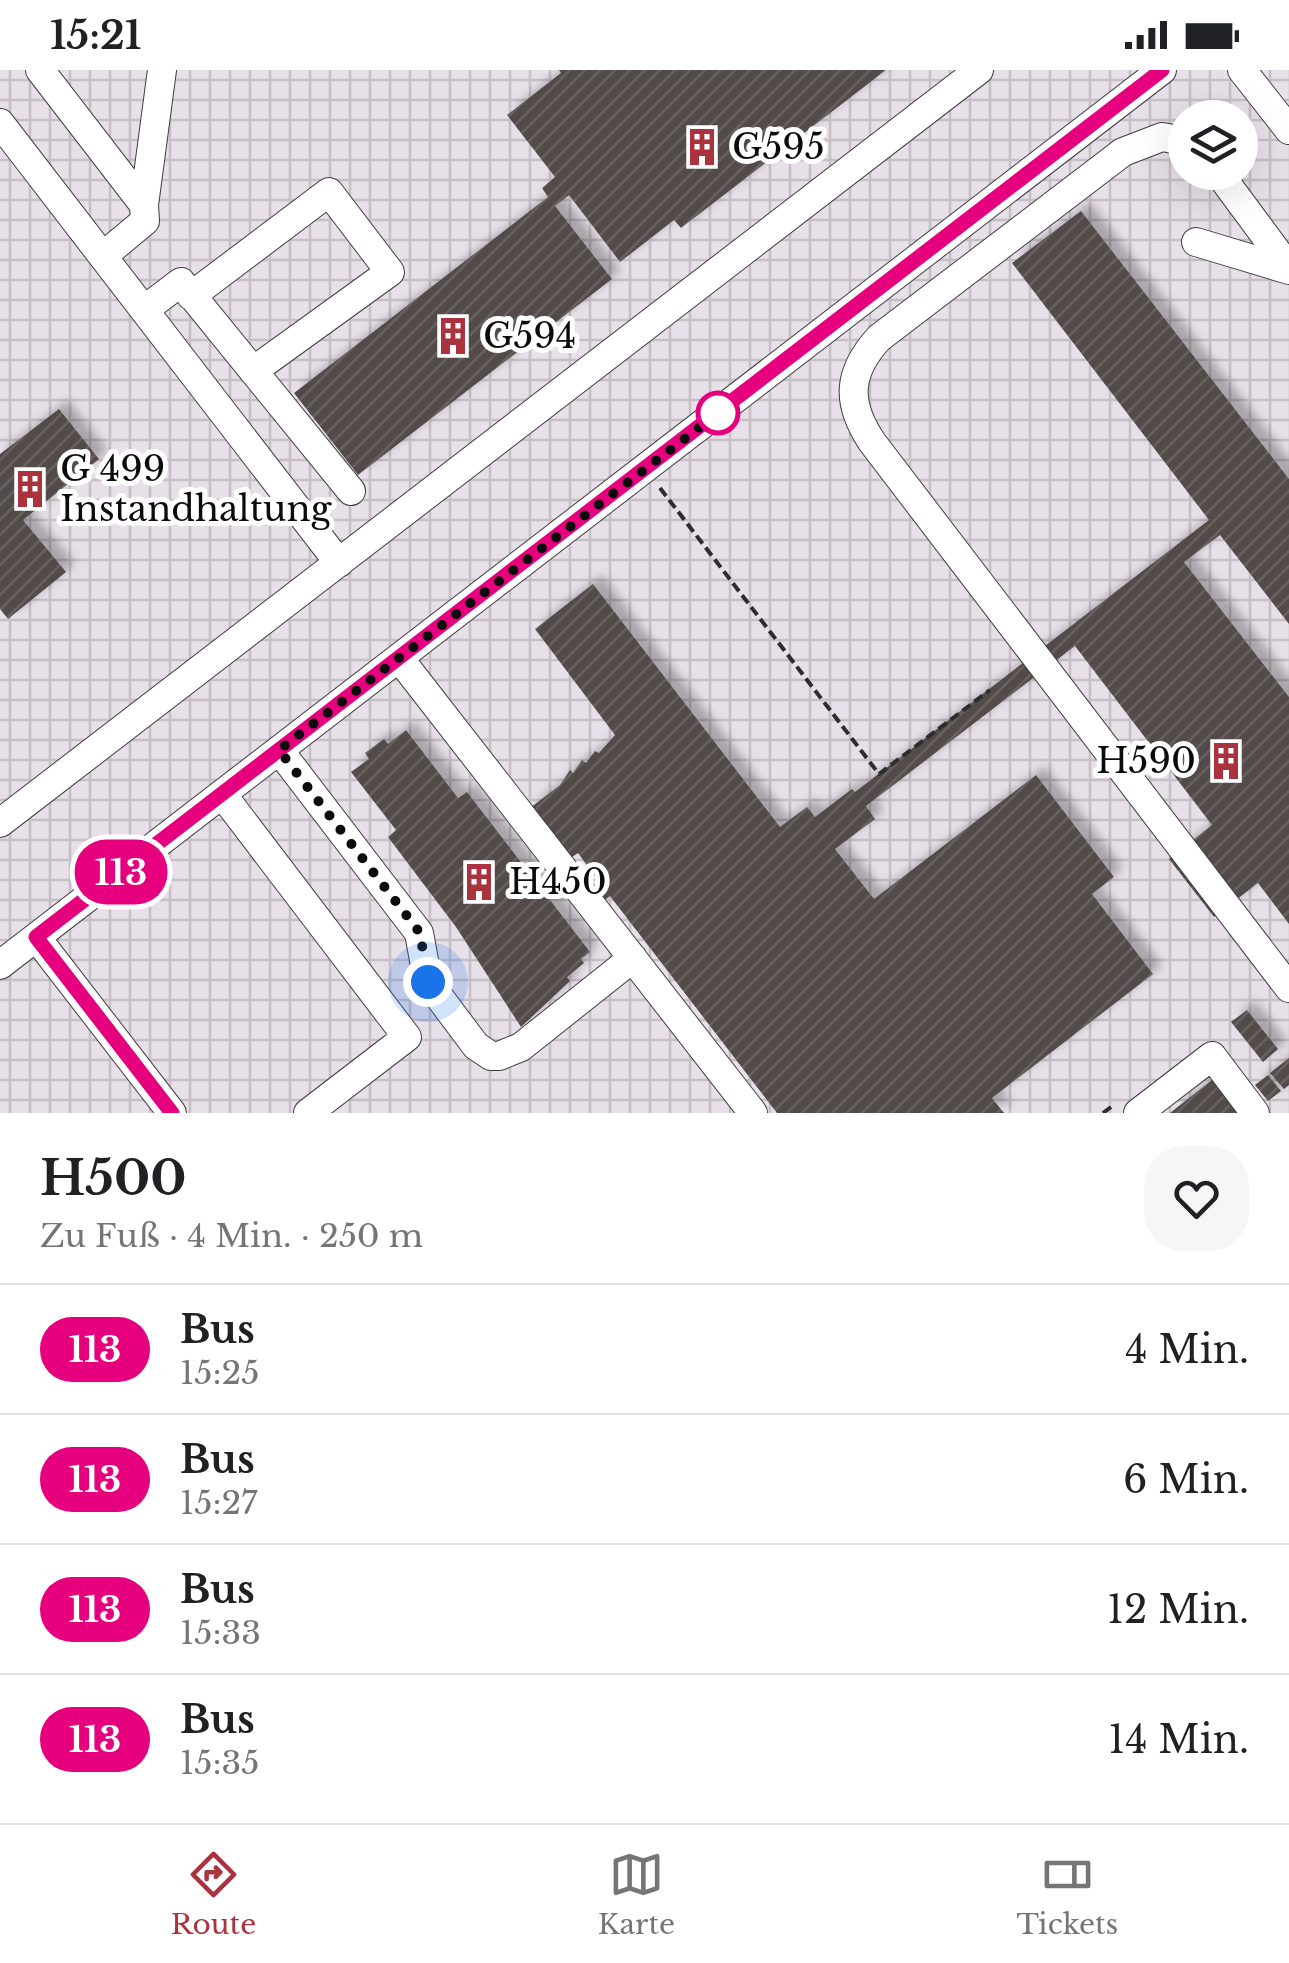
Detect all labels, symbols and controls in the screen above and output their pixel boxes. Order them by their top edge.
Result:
text: 15:21 [50,12,141,59]
map controls [1168,100,1258,190]
button: layers [1168,100,1258,190]
place label: G595 [732,125,825,168]
building icon: G595 [681,126,723,168]
place label: G594 [483,314,576,357]
building icon: G594 [432,315,474,357]
unlabelled marker [697,392,739,434]
place label: G 499 Instandhaltung [60,447,333,530]
building icon: G 499 Instandhaltung [9,468,51,510]
place label: H590 [1096,739,1196,782]
building icon: H590 [1205,740,1247,782]
line badge: 113 [64,840,178,904]
text: 113 [95,851,147,894]
place label: H450 [509,860,607,903]
building icon: H450 [458,861,500,903]
your location [403,957,453,1007]
button: heart [1144,1146,1249,1251]
text: H500 [40,1148,186,1208]
text: Zu Fuß · 4 Min. · 250 m [40,1216,423,1256]
text: Bus [180,1306,255,1353]
text: 4 Min. [1125,1326,1249,1373]
text: 113 [69,1328,121,1371]
text: 15:25 [180,1353,259,1393]
text: Bus [180,1436,255,1483]
text: 6 Min. [1123,1456,1249,1503]
text: 113 [69,1458,121,1501]
text: 15:27 [180,1483,257,1523]
text: Bus [180,1566,255,1613]
text: 12 Min. [1107,1586,1249,1633]
text: 113 [69,1588,121,1631]
text: 15:33 [180,1613,261,1653]
text: Bus [180,1696,255,1743]
text: 14 Min. [1108,1716,1249,1763]
text: 113 [69,1718,121,1761]
text: 15:35 [180,1743,259,1783]
tab: Route [171,1847,256,1942]
tab: Karte [598,1847,675,1942]
tab: Tickets [1017,1847,1118,1942]

